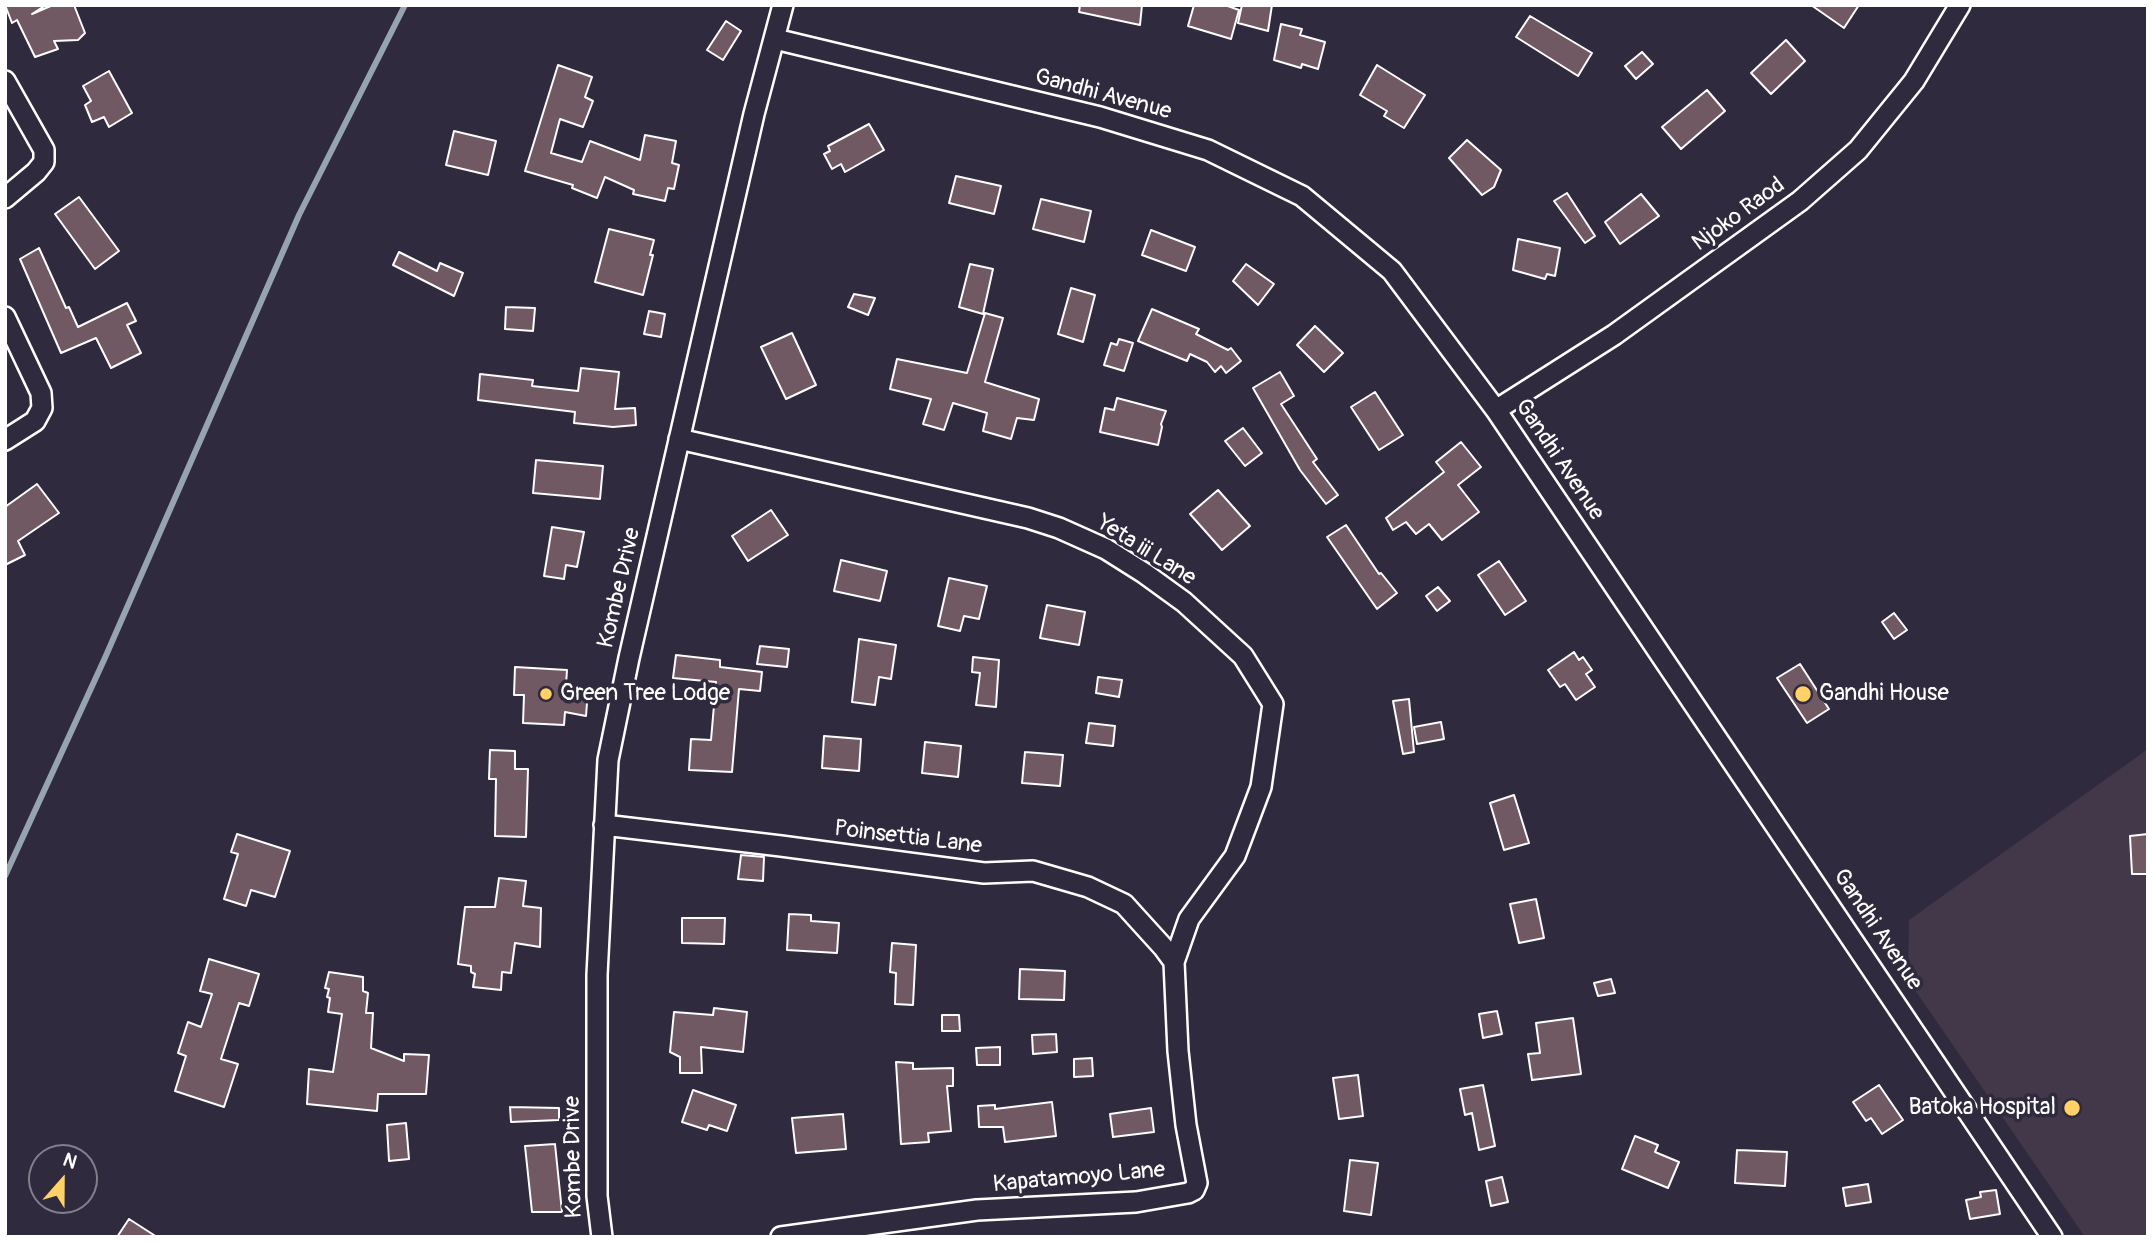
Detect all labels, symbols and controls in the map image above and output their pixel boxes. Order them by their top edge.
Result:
street label: Gandhi Avenue [1032,64,1174,126]
street label: Njoko Raod [1687,172,1791,258]
street label: Gandhi Avenue [1508,394,1610,526]
street label: Yeta iii Lane [1091,510,1201,592]
street label: Kombe Drive [593,525,647,651]
place label: Green Tree Lodge [560,680,730,708]
place label: Gandhi House [1819,680,1949,708]
marker: Gandhi House [1793,684,1813,704]
marker: Green Tree Lodge [538,686,554,702]
street label: Poinsettia Lane [833,815,983,861]
street label: Gandhi Avenue [1826,864,1928,996]
place label: Batoka Hospital [1909,1094,2056,1122]
street label: Kombe Drive [559,1095,589,1219]
marker: Batoka Hospital [2062,1098,2082,1118]
north arrow [28,1144,98,1214]
text: N [59,1148,80,1175]
street label: Kapatamoyo Lane [992,1157,1166,1199]

